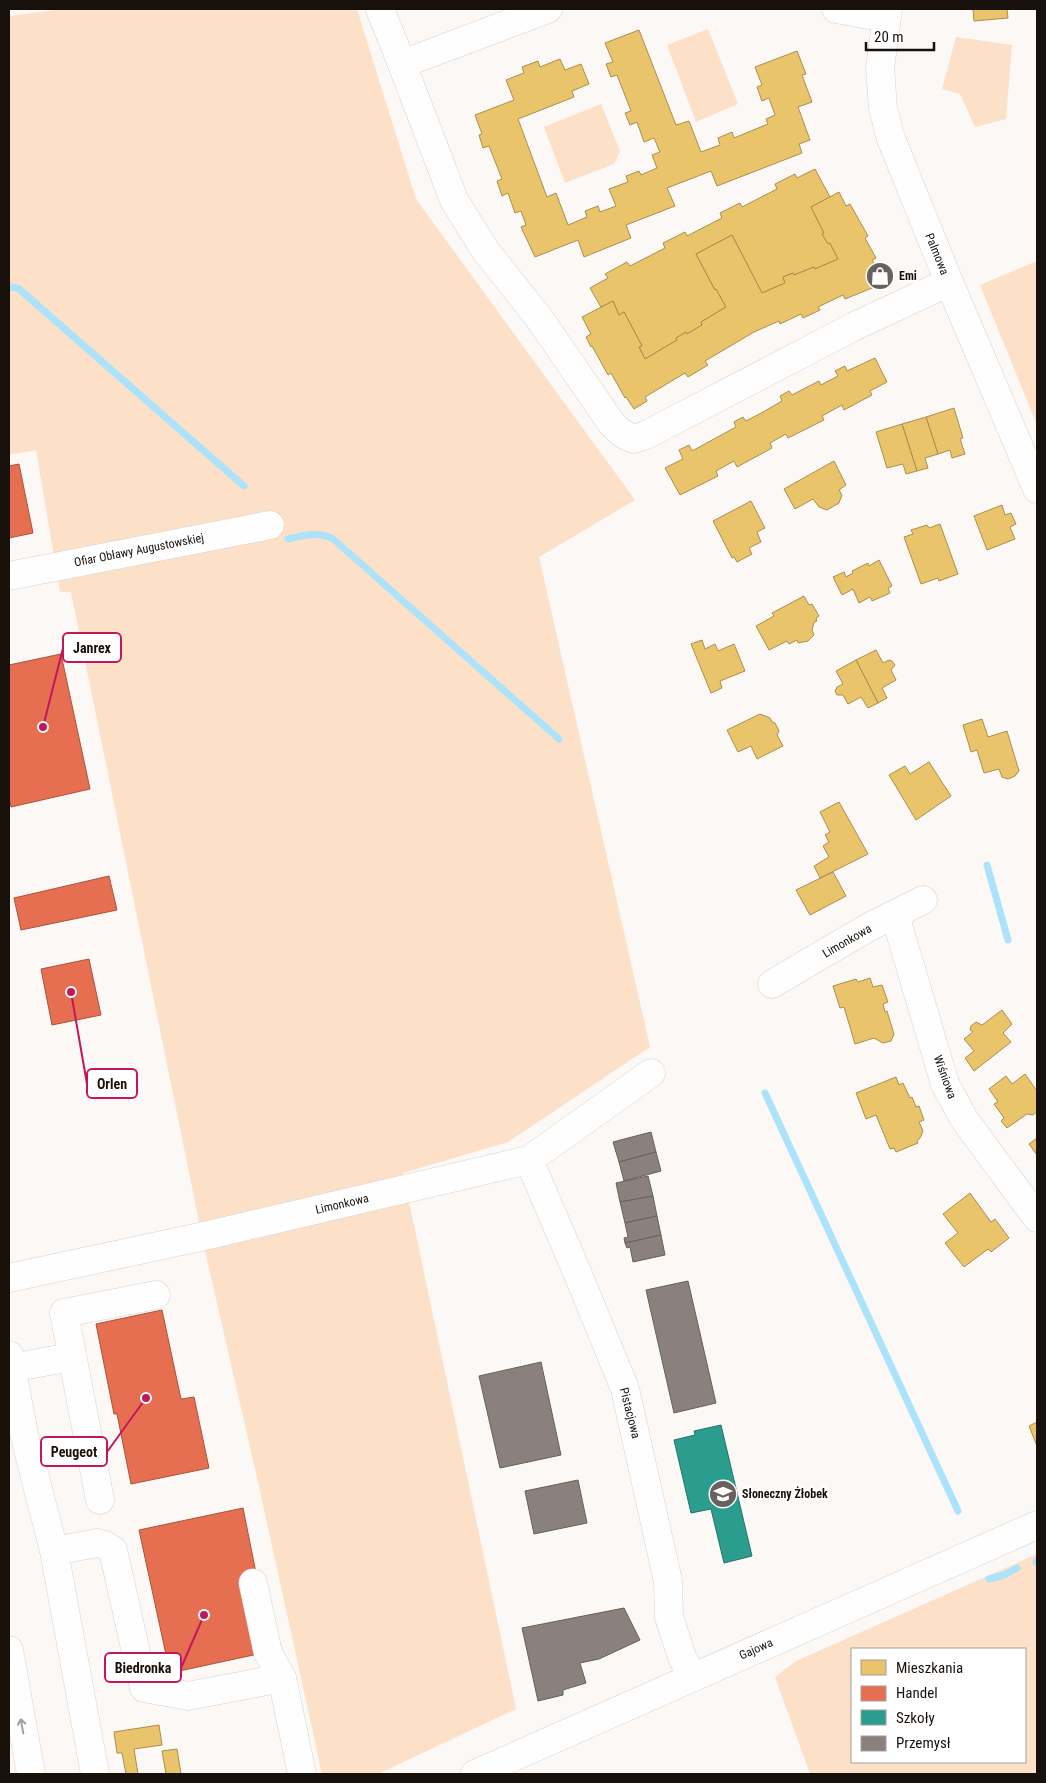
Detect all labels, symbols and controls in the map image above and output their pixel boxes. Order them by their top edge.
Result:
scale bar [866,20,934,52]
text: 20 m [874,28,904,46]
street label: Palmowa [922,231,952,277]
shop icon: Emi [865,261,895,291]
place label: Emi [899,269,917,283]
street label: Ofiar Obławy Augustowskiej [73,531,205,569]
callout: Janrex [63,633,121,662]
text: Janrex [73,640,112,656]
street label: Limonkowa [820,921,874,961]
street label: Wiśniowa [931,1053,959,1101]
callout: Orlen [87,1069,137,1098]
text: Orlen [97,1076,127,1092]
street label: Limonkowa [314,1191,370,1217]
street label: Pistacjowa [617,1386,643,1440]
callout: Peugeot [41,1437,107,1466]
text: Peugeot [51,1444,97,1460]
school or university icon: Słoneczny Żłobek [708,1479,738,1509]
place label: Słoneczny Żłobek [742,1486,828,1501]
street label: Gajowa [737,1635,775,1663]
legend [851,1648,1026,1763]
callout: Biedronka [105,1653,181,1682]
text: Mieszkania [896,1659,963,1677]
text: Biedronka [115,1660,172,1676]
text: Handel [896,1684,938,1702]
text: Szkoły [896,1709,935,1727]
one-way arrow [17,1719,27,1735]
text: Przemysł [896,1734,951,1752]

